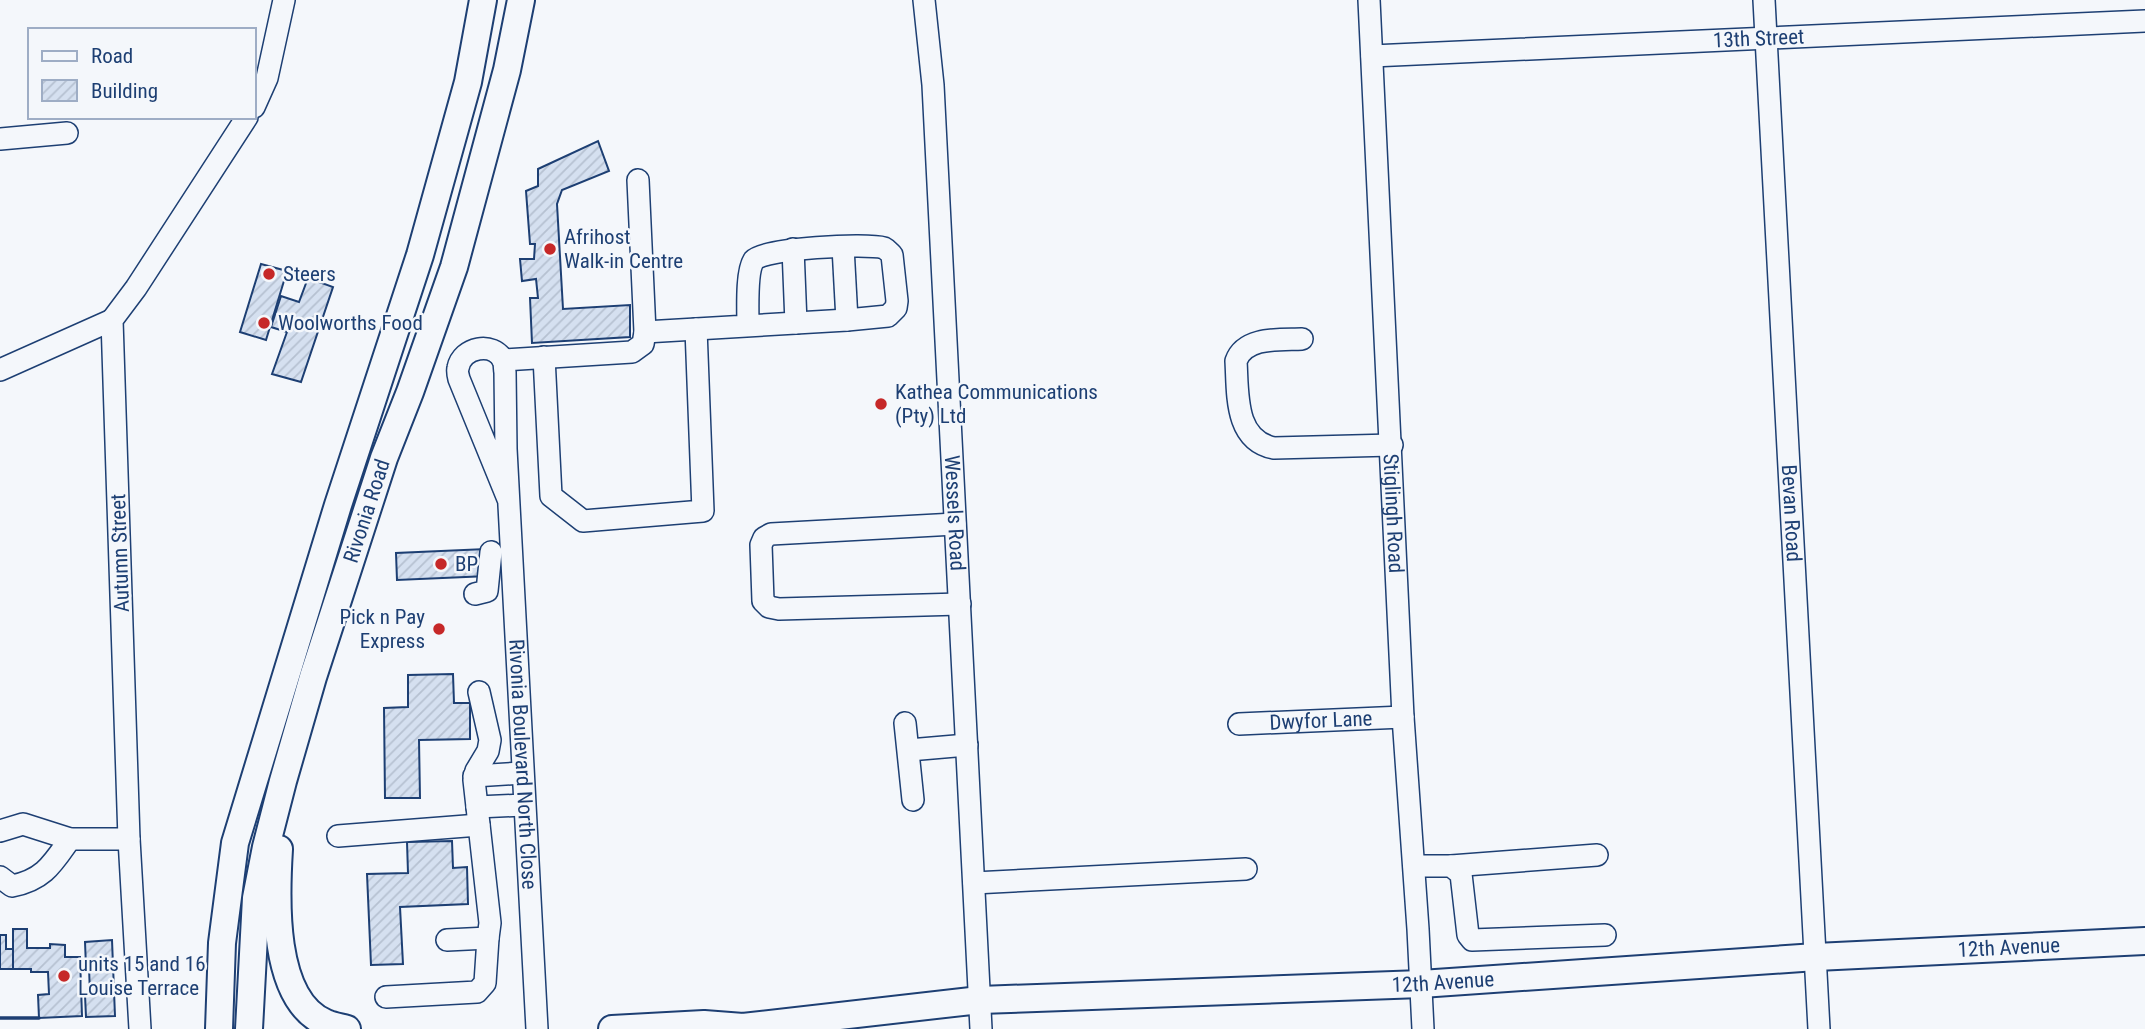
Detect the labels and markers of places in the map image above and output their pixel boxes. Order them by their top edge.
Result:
place label: Afrihost Walk-in Centre [564,225,683,273]
marker: Afrihost Walk-in Centre [542,241,558,257]
place label: Steers [283,262,336,286]
marker: Steers [261,266,277,282]
place label: Woolworths Food [278,311,423,335]
marker: Woolworths Food [256,315,272,331]
place label: Kathea Communications (Pty) Ltd [895,380,1098,428]
marker: Kathea Communications (Pty) Ltd [873,396,889,412]
place label: BP [455,552,478,576]
marker: BP [433,556,449,572]
place label: Pick n Pay Express [339,605,425,653]
marker: Pick n Pay Express [431,621,447,637]
place label: units 15 and 16 Louise Terrace [78,952,206,1000]
marker: units 15 and 16 Louise Terrace [56,968,72,984]

